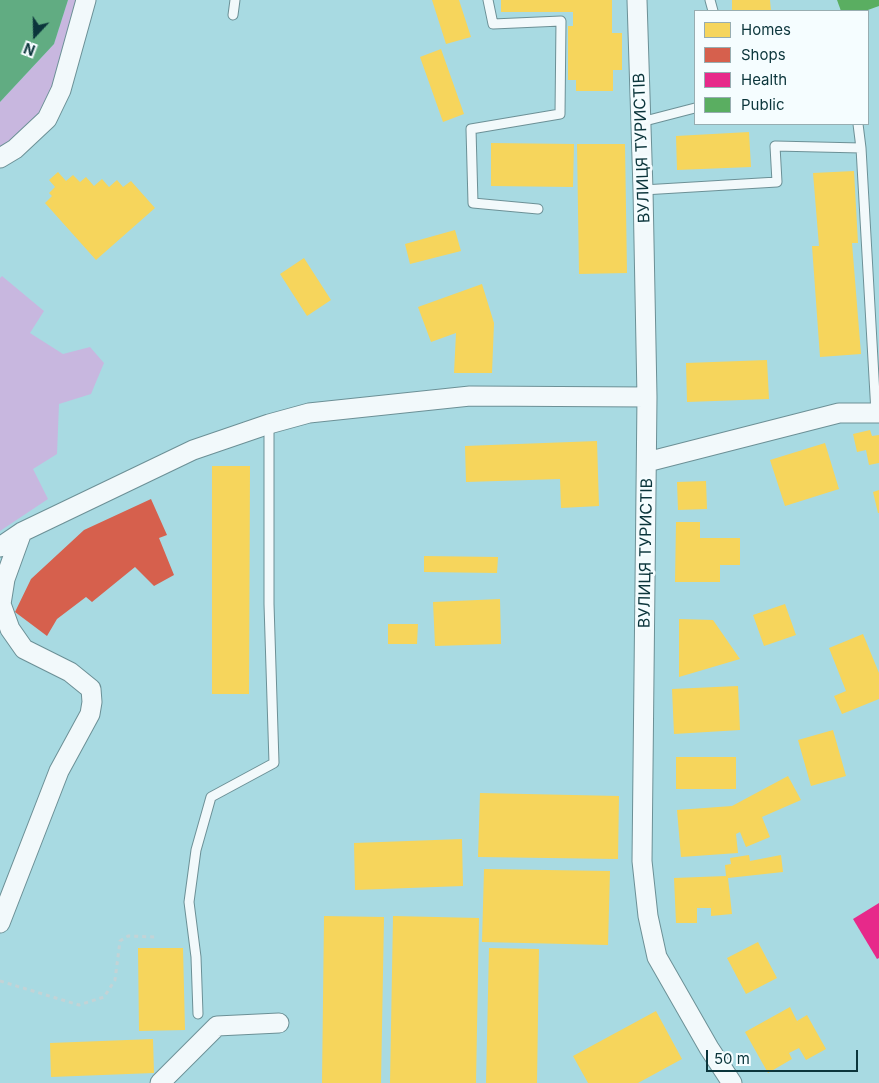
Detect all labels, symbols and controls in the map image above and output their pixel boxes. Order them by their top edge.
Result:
north arrow [10,10,60,60]
legend [694,10,869,125]
text: Homes [741,20,791,39]
text: N [21,40,37,59]
text: Shops [741,45,786,64]
text: Health [741,70,787,89]
street label: ВУЛИЦЯ ТУРИСТІВ [630,73,654,223]
text: Public [741,95,784,114]
street label: ВУЛИЦЯ ТУРИСТІВ [635,478,657,628]
scale bar [709,1040,862,1072]
text: 50 m [714,1049,750,1068]

